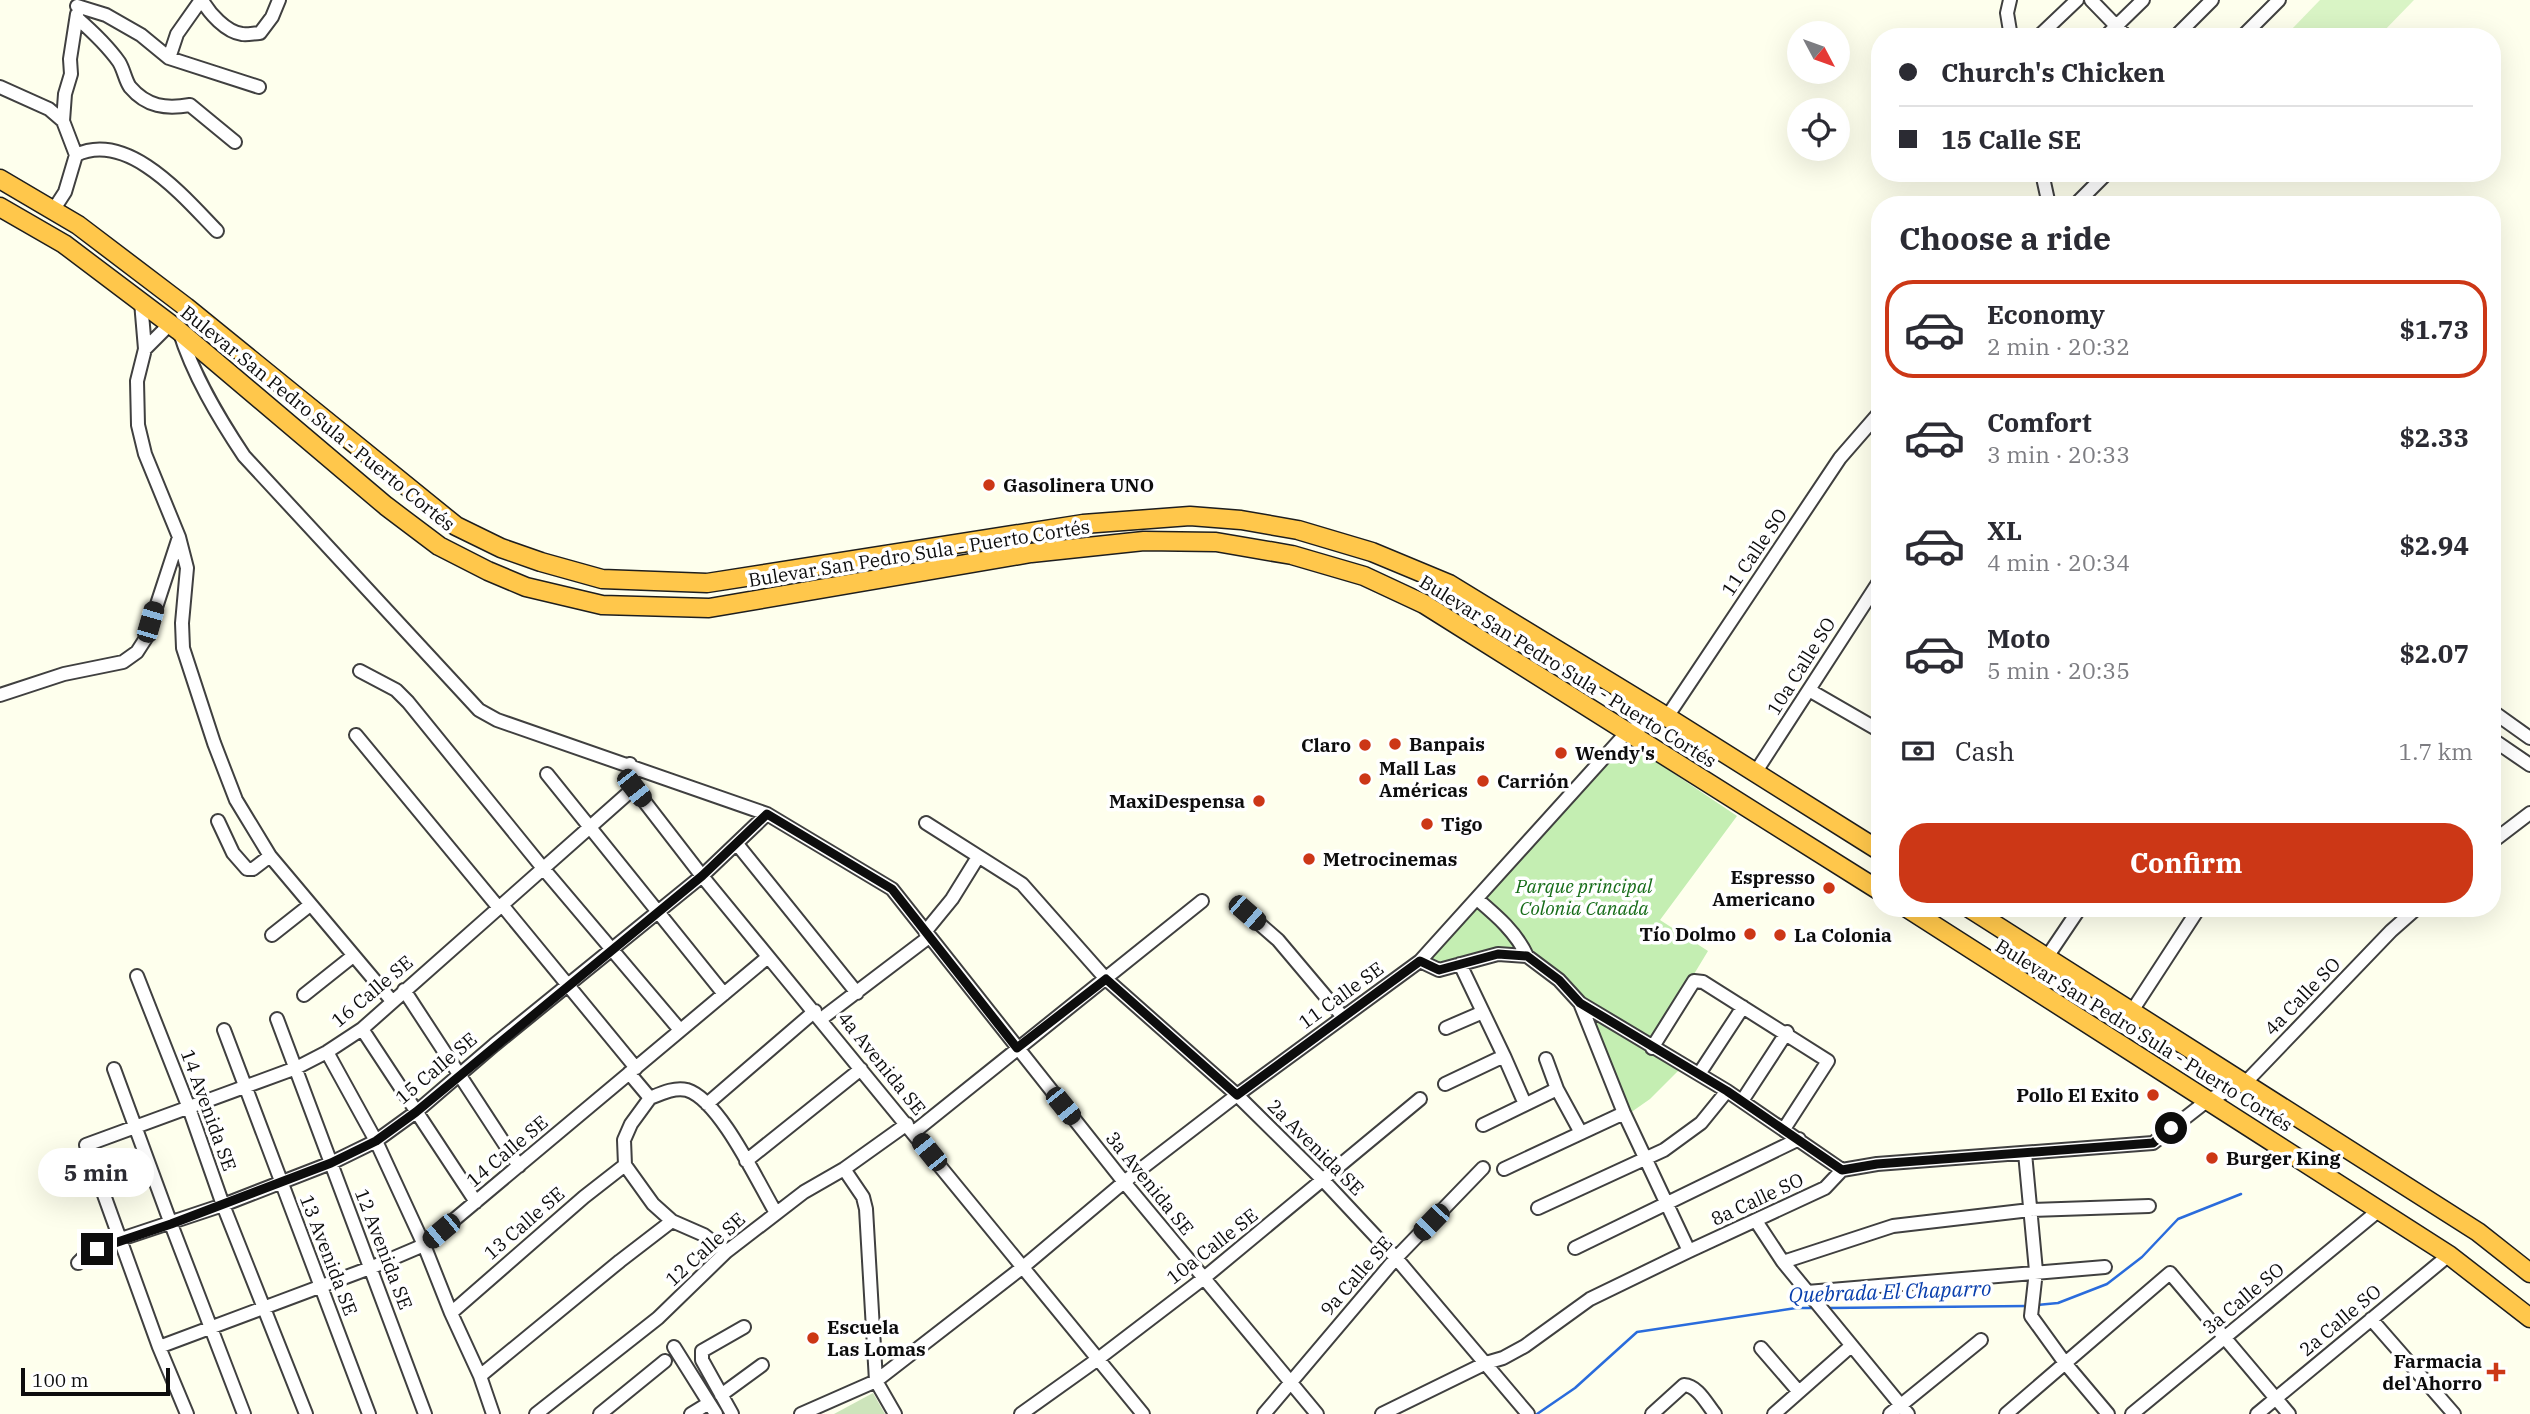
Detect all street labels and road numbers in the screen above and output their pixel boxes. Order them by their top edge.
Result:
street label: Bulevar San Pedro Sula - Puerto Cortés [176,300,460,536]
street label: 11 Calle SO [1716,504,1792,600]
street label: Bulevar San Pedro Sula - Puerto Cortés [746,514,1092,592]
street label: Bulevar San Pedro Sula - Puerto Cortés [1415,569,1721,773]
street label: 10a Calle SO [1761,613,1841,719]
street label: Bulevar San Pedro Sula - Puerto Cortés [1991,933,2297,1137]
street label: 16 Calle SE [326,950,418,1032]
street label: 4a Calle SO [2259,952,2345,1040]
street label: 11 Calle SE [1294,956,1388,1034]
street label: 4a Avenida SE [833,1006,931,1120]
street label: 15 Calle SE [390,1027,482,1109]
street label: 14 Avenida SE [176,1046,242,1174]
street label: 2a Avenida SE [1263,1094,1369,1200]
street label: 14 Calle SE [461,1110,553,1192]
street label: 3a Avenida SE [1101,1126,1199,1240]
street label: 8a Calle SO [1707,1167,1807,1231]
street label: 13 Calle SE [479,1181,569,1265]
street label: 12 Avenida SE [350,1185,418,1313]
street label: 13 Avenida SE [295,1191,363,1319]
street label: 10a Calle SE [1161,1203,1263,1289]
street label: 12 Calle SE [660,1207,750,1291]
street label: 9a Calle SE [1315,1231,1397,1321]
street label: 3a Calle SO [2197,1257,2289,1339]
street label: 2a Calle SO [2294,1279,2386,1361]

